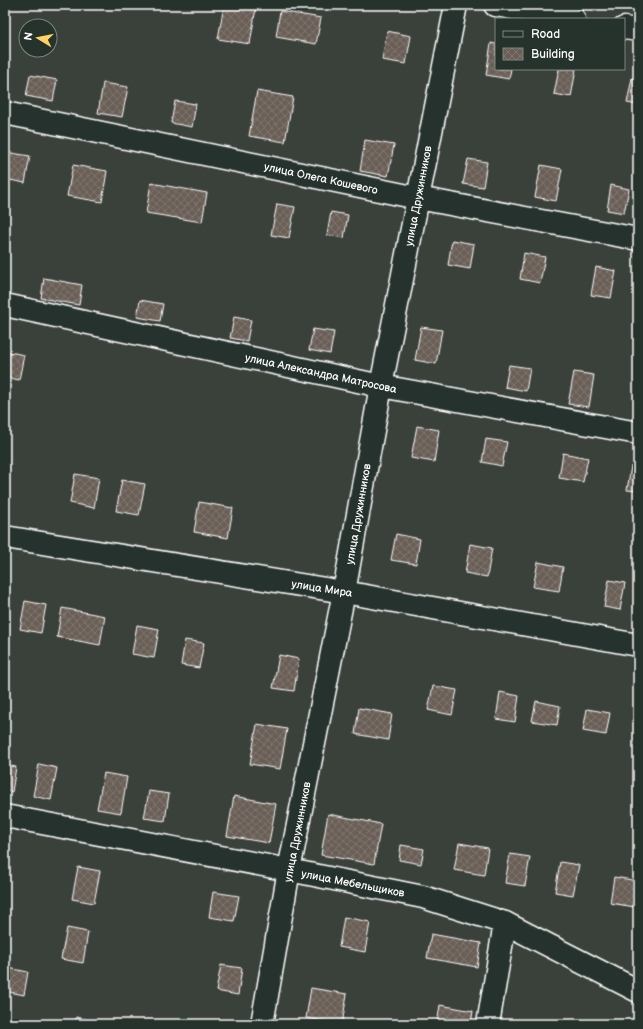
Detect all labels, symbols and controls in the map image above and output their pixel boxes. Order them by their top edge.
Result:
north arrow [18,18,58,58]
legend [495,18,625,70]
text: Road [531,27,560,42]
text: N [22,31,36,42]
text: Building [531,47,575,62]
street label: улица Дружинников [402,145,435,247]
street label: улица Олега Кошевого [263,160,379,197]
street label: улица Александра Матросова [244,351,398,396]
street label: улица Дружинников [343,462,374,565]
street label: улица Мира [291,577,354,600]
street label: улица Дружинников [281,781,314,883]
street label: улица Мебельщиков [300,867,406,900]

